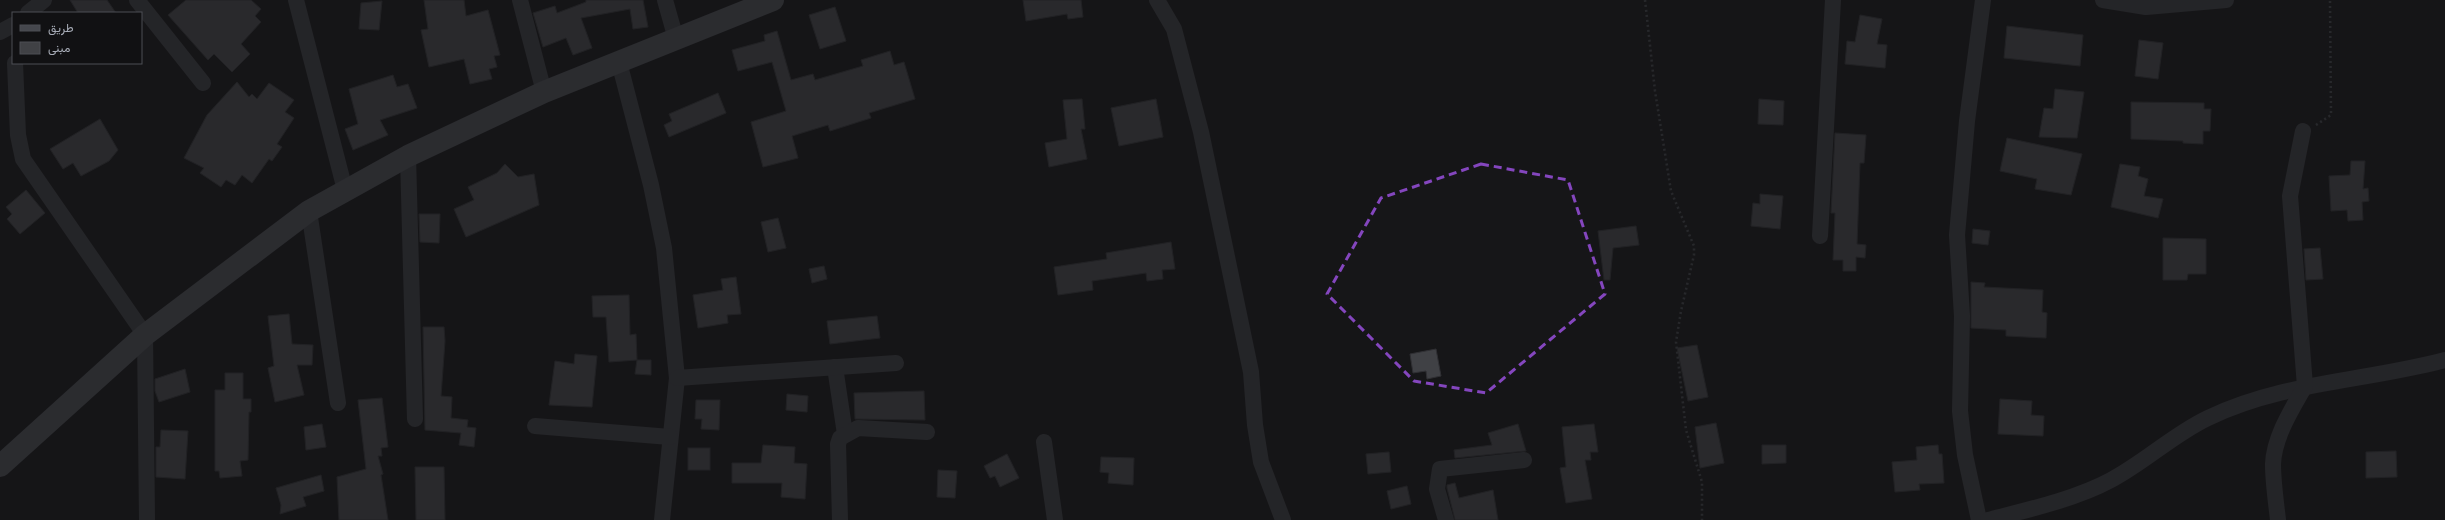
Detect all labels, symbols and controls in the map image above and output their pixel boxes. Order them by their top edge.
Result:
legend [12,12,142,64]
text: طريق [48,21,74,36]
text: مبنى [48,41,70,56]

